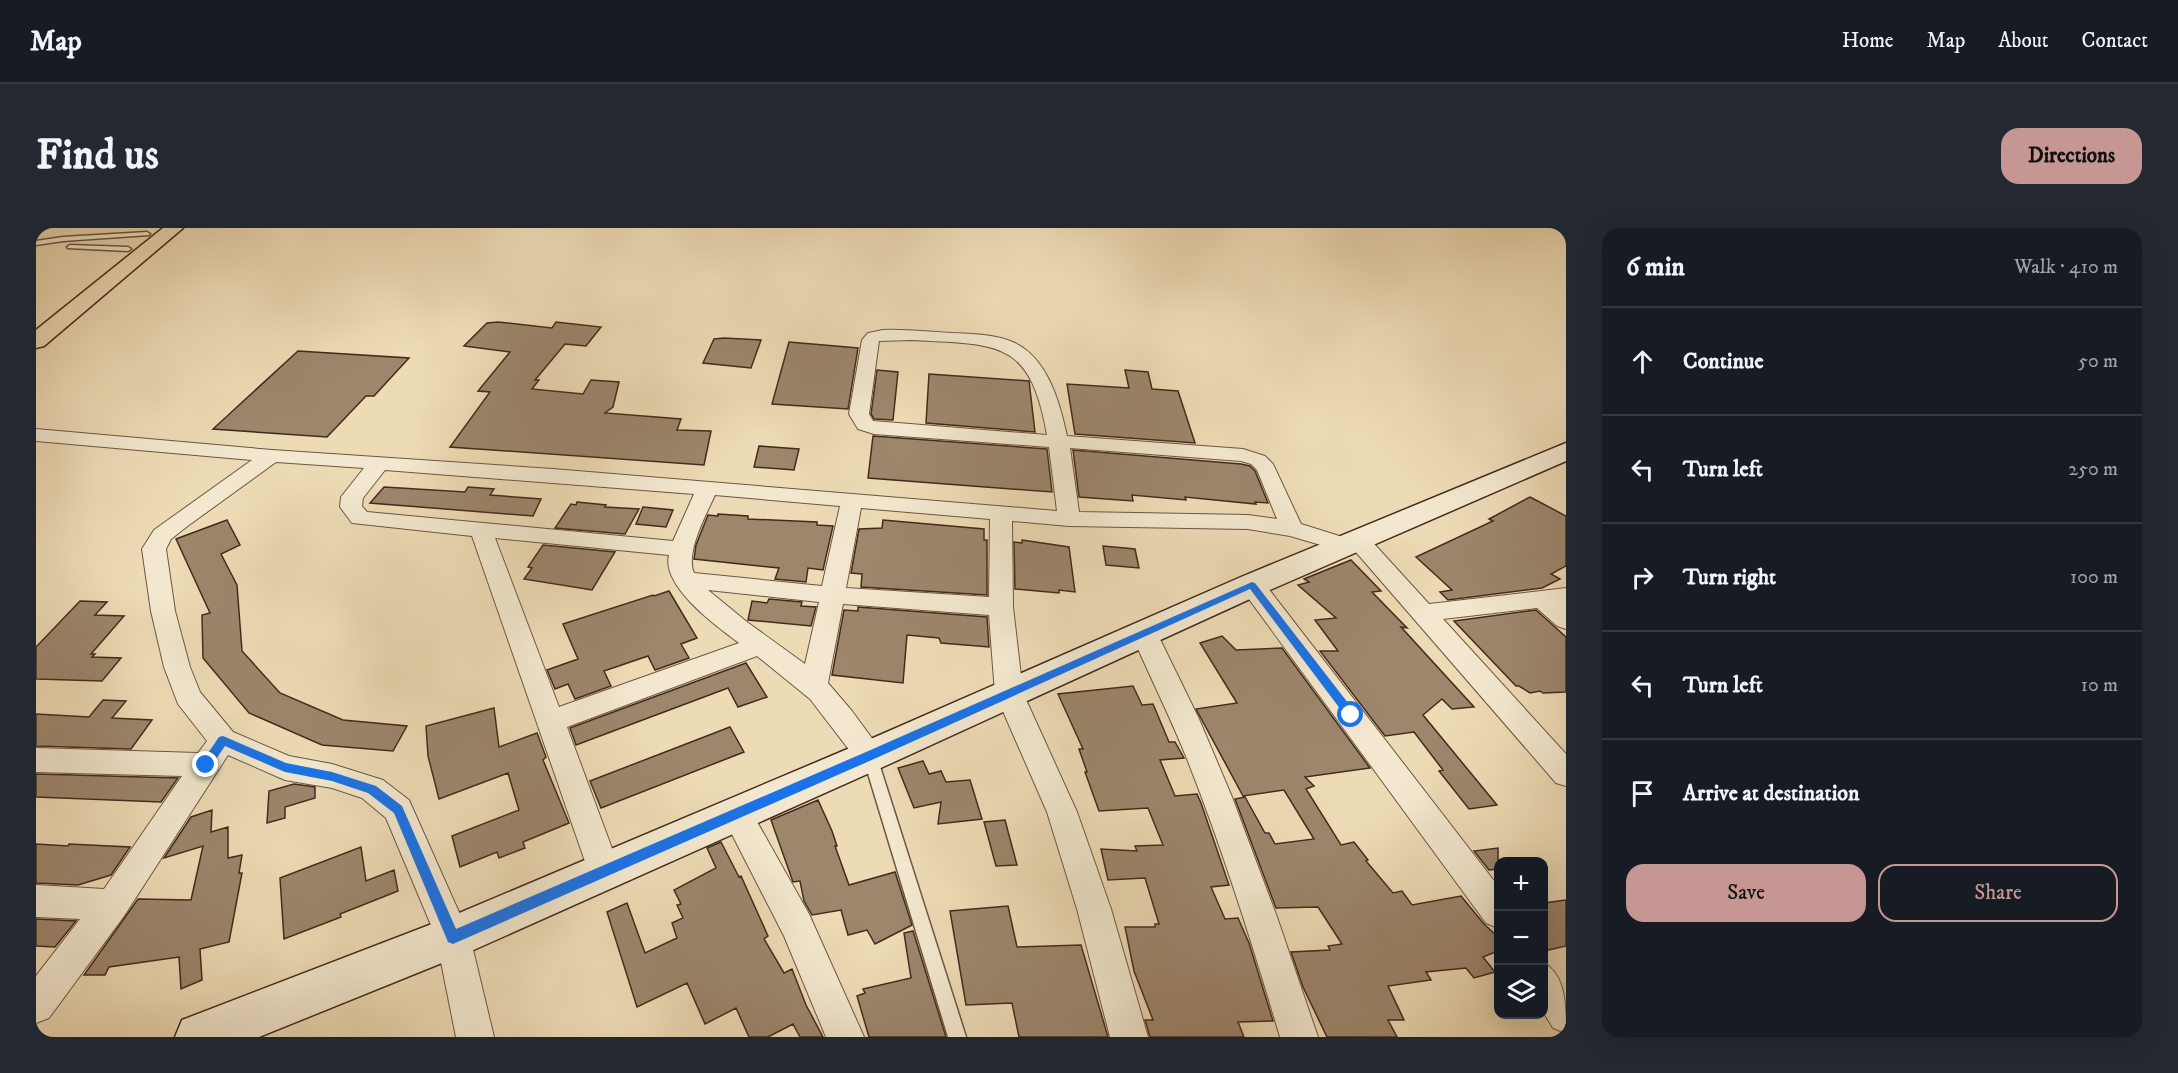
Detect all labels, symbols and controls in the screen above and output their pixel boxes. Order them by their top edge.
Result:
text: Map [30,24,82,59]
text: Home [1842,28,1894,54]
text: Map [1927,28,1965,54]
text: About [1998,28,2049,54]
text: Contact [2082,28,2148,54]
button: Directions [2001,128,2142,184]
text: Find us [36,130,159,182]
text: 6 min [1626,251,1685,284]
text: Walk · 410 m [2014,255,2118,280]
icon: ahead [1626,345,1659,378]
text: Continue [1683,348,1764,375]
text: 50 m [2078,349,2118,374]
icon: left [1626,453,1659,486]
text: Turn left [1683,456,1763,483]
text: 250 m [2068,457,2118,482]
icon: right [1626,561,1659,594]
text: Turn right [1683,564,1776,591]
text: 100 m [2070,565,2118,590]
icon: left [1626,669,1659,702]
text: Turn left [1683,672,1763,699]
text: 10 m [2081,673,2118,698]
route start [1337,701,1363,727]
route end [192,751,218,777]
icon: arrive [1626,777,1659,810]
text: Arrive at destination [1683,780,1860,807]
map controls [1494,857,1548,1019]
button: + [1494,857,1548,911]
button: Save [1626,864,1866,922]
button: Share [1878,864,2118,922]
button: − [1494,911,1548,965]
button: layers [1494,965,1548,1019]

